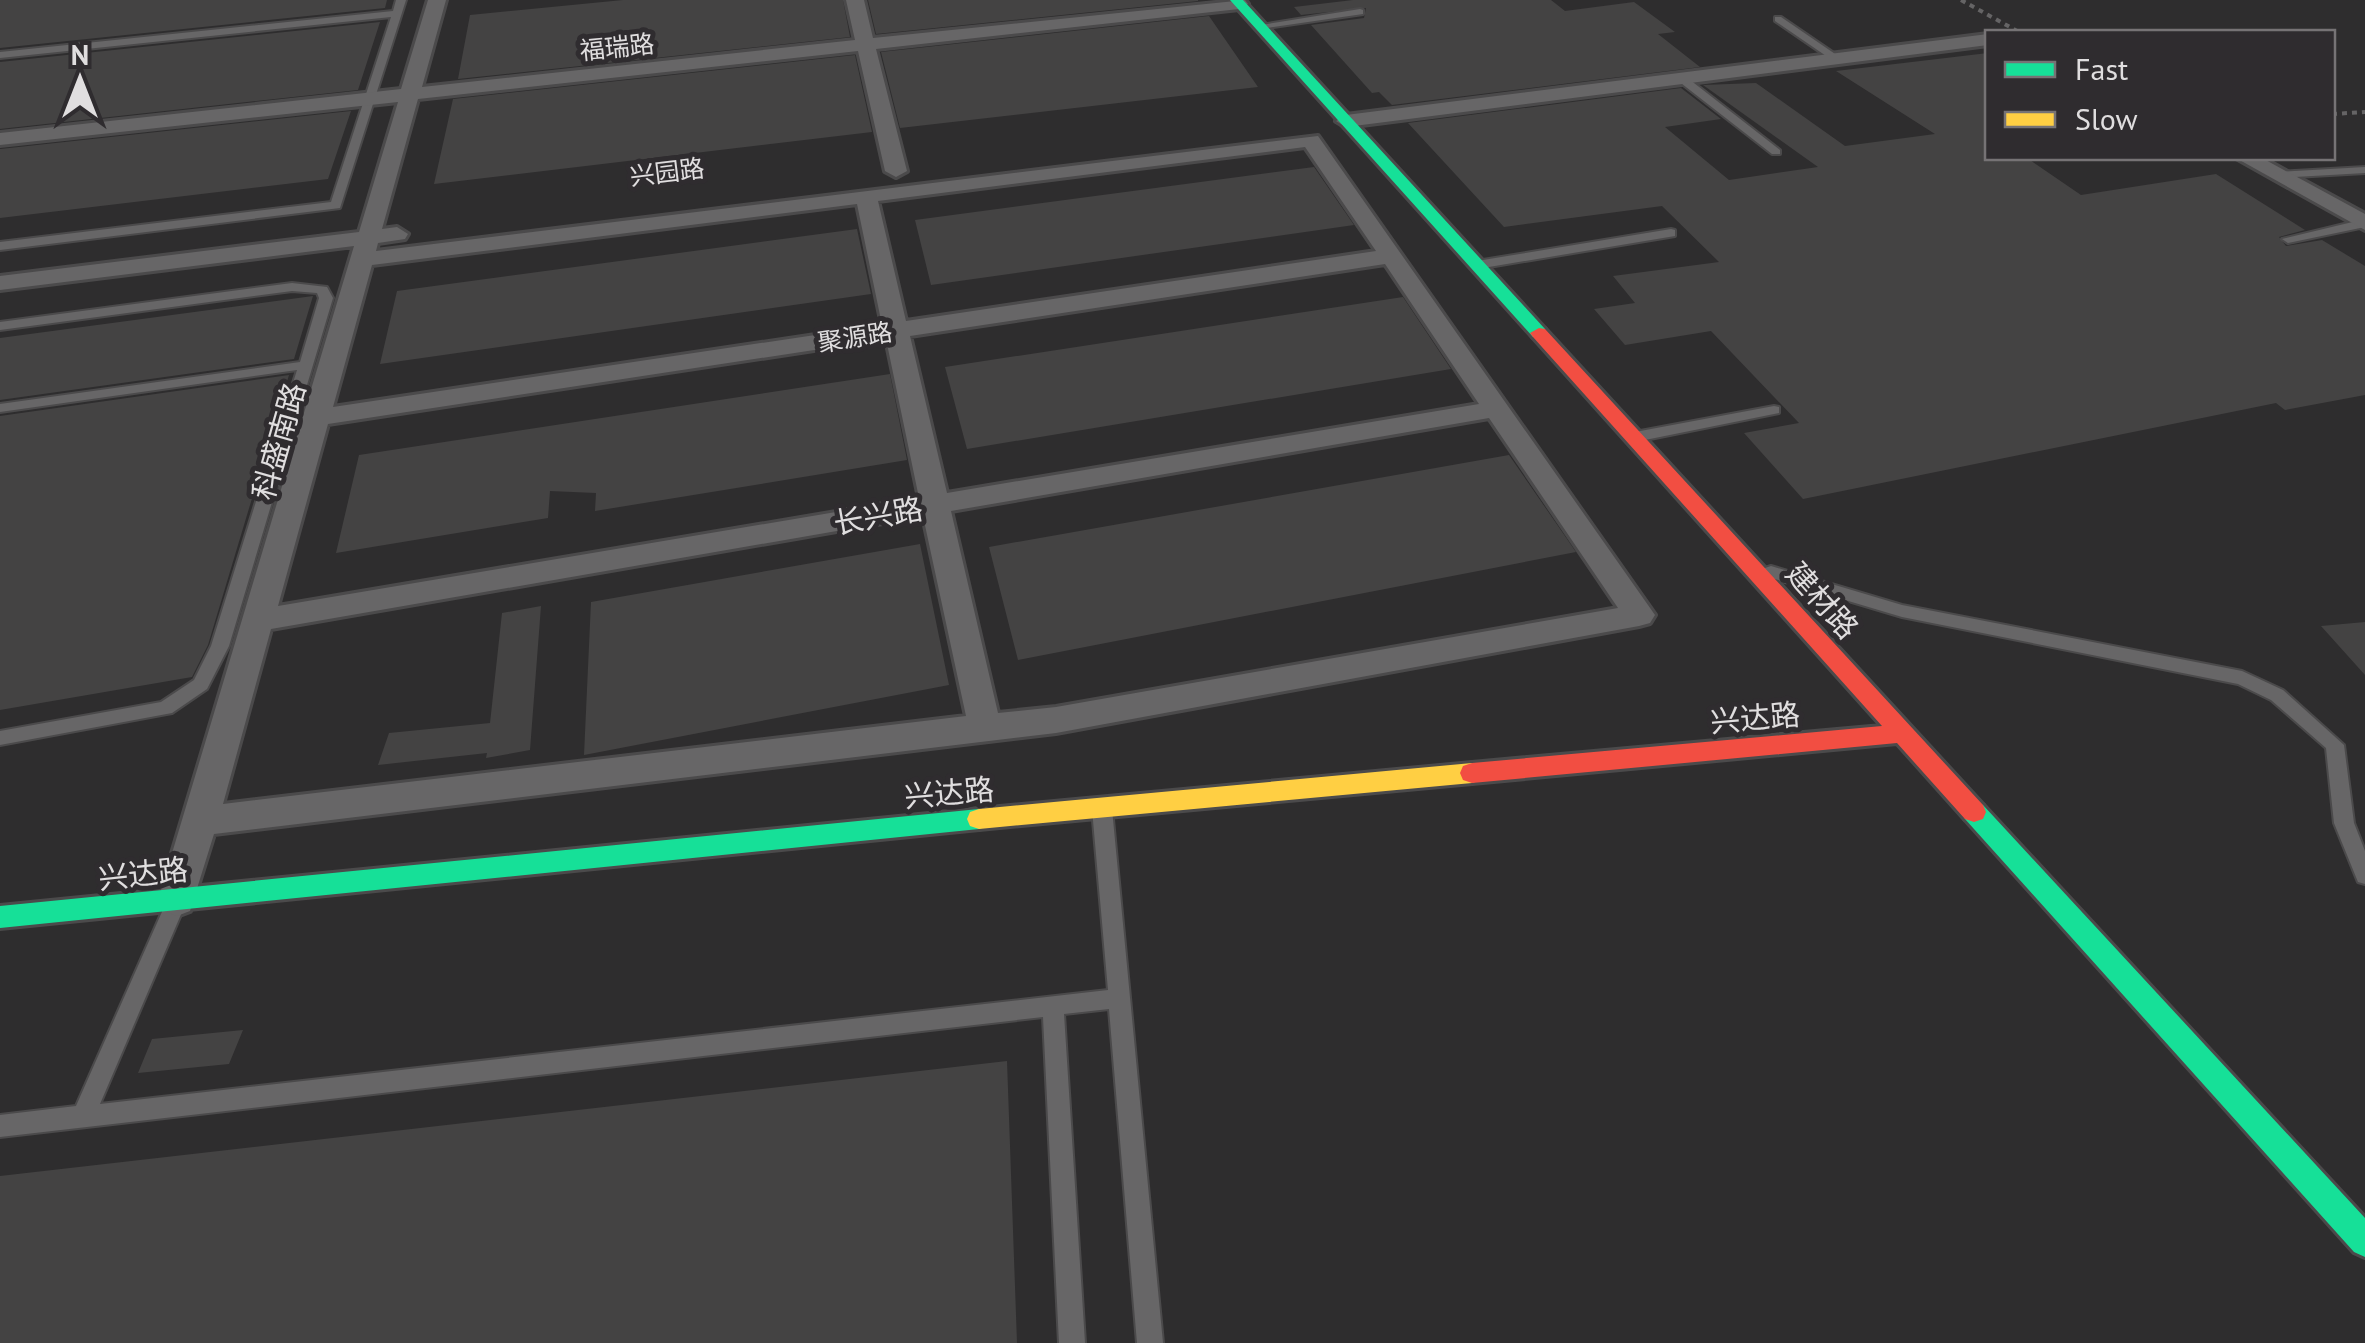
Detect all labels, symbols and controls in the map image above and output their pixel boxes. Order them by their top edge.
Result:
street label: 福瑞路 [578,27,656,67]
north arrow [30,30,130,130]
legend [1985,30,2335,160]
text: N [71,36,89,73]
text: Fast [2075,49,2128,88]
text: Slow [2075,99,2138,138]
street label: 兴园路 [628,152,706,192]
street label: 聚源路 [815,315,895,359]
street label: 科盛南路 [243,378,313,504]
street label: 长兴路 [830,488,926,542]
street label: 建材路 [1778,554,1868,646]
street label: 兴达路 [1708,694,1802,740]
street label: 兴达路 [902,769,996,815]
street label: 兴达路 [96,849,190,897]

